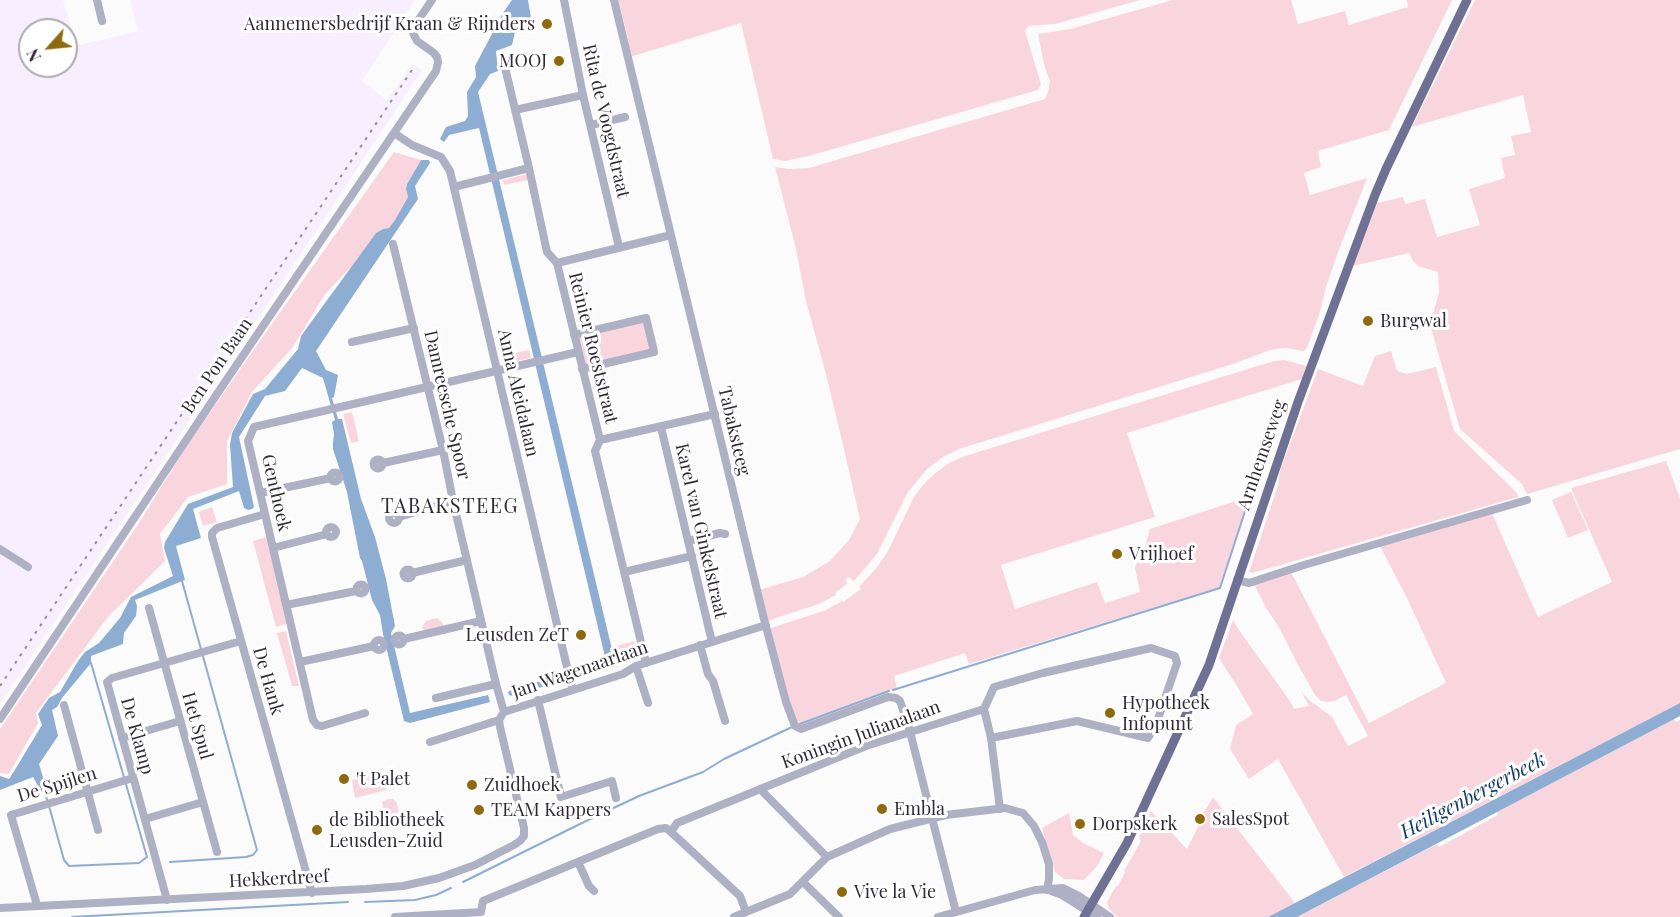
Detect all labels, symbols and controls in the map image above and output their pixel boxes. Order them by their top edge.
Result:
place label: Aannemersbedrijf Kraan & Rijnders [244,13,535,35]
marker: Aannemersbedrijf Kraan & Rijnders [540,17,554,31]
north arrow [18,18,78,78]
street label: Rita de Voogdstraat [578,42,634,200]
text: N [21,46,45,65]
place label: MOOJ [499,50,547,72]
marker: MOOJ [552,54,566,68]
street label: Reinier Roeststraat [564,270,622,426]
place label: Burgwal [1380,310,1447,332]
street label: Ben Pon Baan [177,314,257,418]
marker: Burgwal [1361,314,1375,328]
street label: Anna Aleidalaan [493,327,543,459]
street label: Damreesche Spoor [419,328,475,482]
street label: Tabaksteeg [713,384,755,478]
street label: Arnhemseweg [1233,397,1291,513]
street label: Karel van Ginkelstraat [670,441,732,621]
street label: Genthoek [257,452,295,534]
district label: TABAKSTEEG [381,495,519,519]
place label: Vrijhoef [1129,543,1193,565]
marker: Vrijhoef [1110,547,1124,561]
place label: Leusden ZeT [465,624,569,646]
marker: Leusden ZeT [574,628,588,642]
street label: Jan Wagenaarlaan [509,637,651,703]
street label: De Hank [248,644,288,718]
street label: Het Spul [177,690,217,762]
place label: Hypotheek Infopunt [1122,692,1210,734]
street label: De Klamp [116,695,158,777]
street label: Koningin Julianalaan [779,696,943,774]
marker: Hypotheek Infopunt [1103,706,1117,720]
water label: Heiligenbergerbeek [1396,748,1550,844]
street label: De Spijlen [15,763,99,807]
place label: 't Palet [356,768,410,790]
marker: 't Palet [337,772,351,786]
place label: Zuidhoek [484,774,560,796]
marker: Zuidhoek [465,778,479,792]
place label: Embla [894,798,945,820]
place label: TEAM Kappers [491,799,611,821]
marker: Embla [875,802,889,816]
marker: TEAM Kappers [472,803,486,817]
place label: SalesSpot [1212,808,1289,830]
place label: de Bibliotheek Leusden-Zuid [329,809,445,852]
marker: SalesSpot [1193,812,1207,826]
place label: Dorpskerk [1092,813,1177,835]
marker: Dorpskerk [1073,817,1087,831]
marker: de Bibliotheek Leusden-Zuid [310,823,324,837]
street label: Hekkerdreef [228,866,330,892]
place label: Vive la Vie [854,881,936,903]
marker: Vive la Vie [835,885,849,899]

